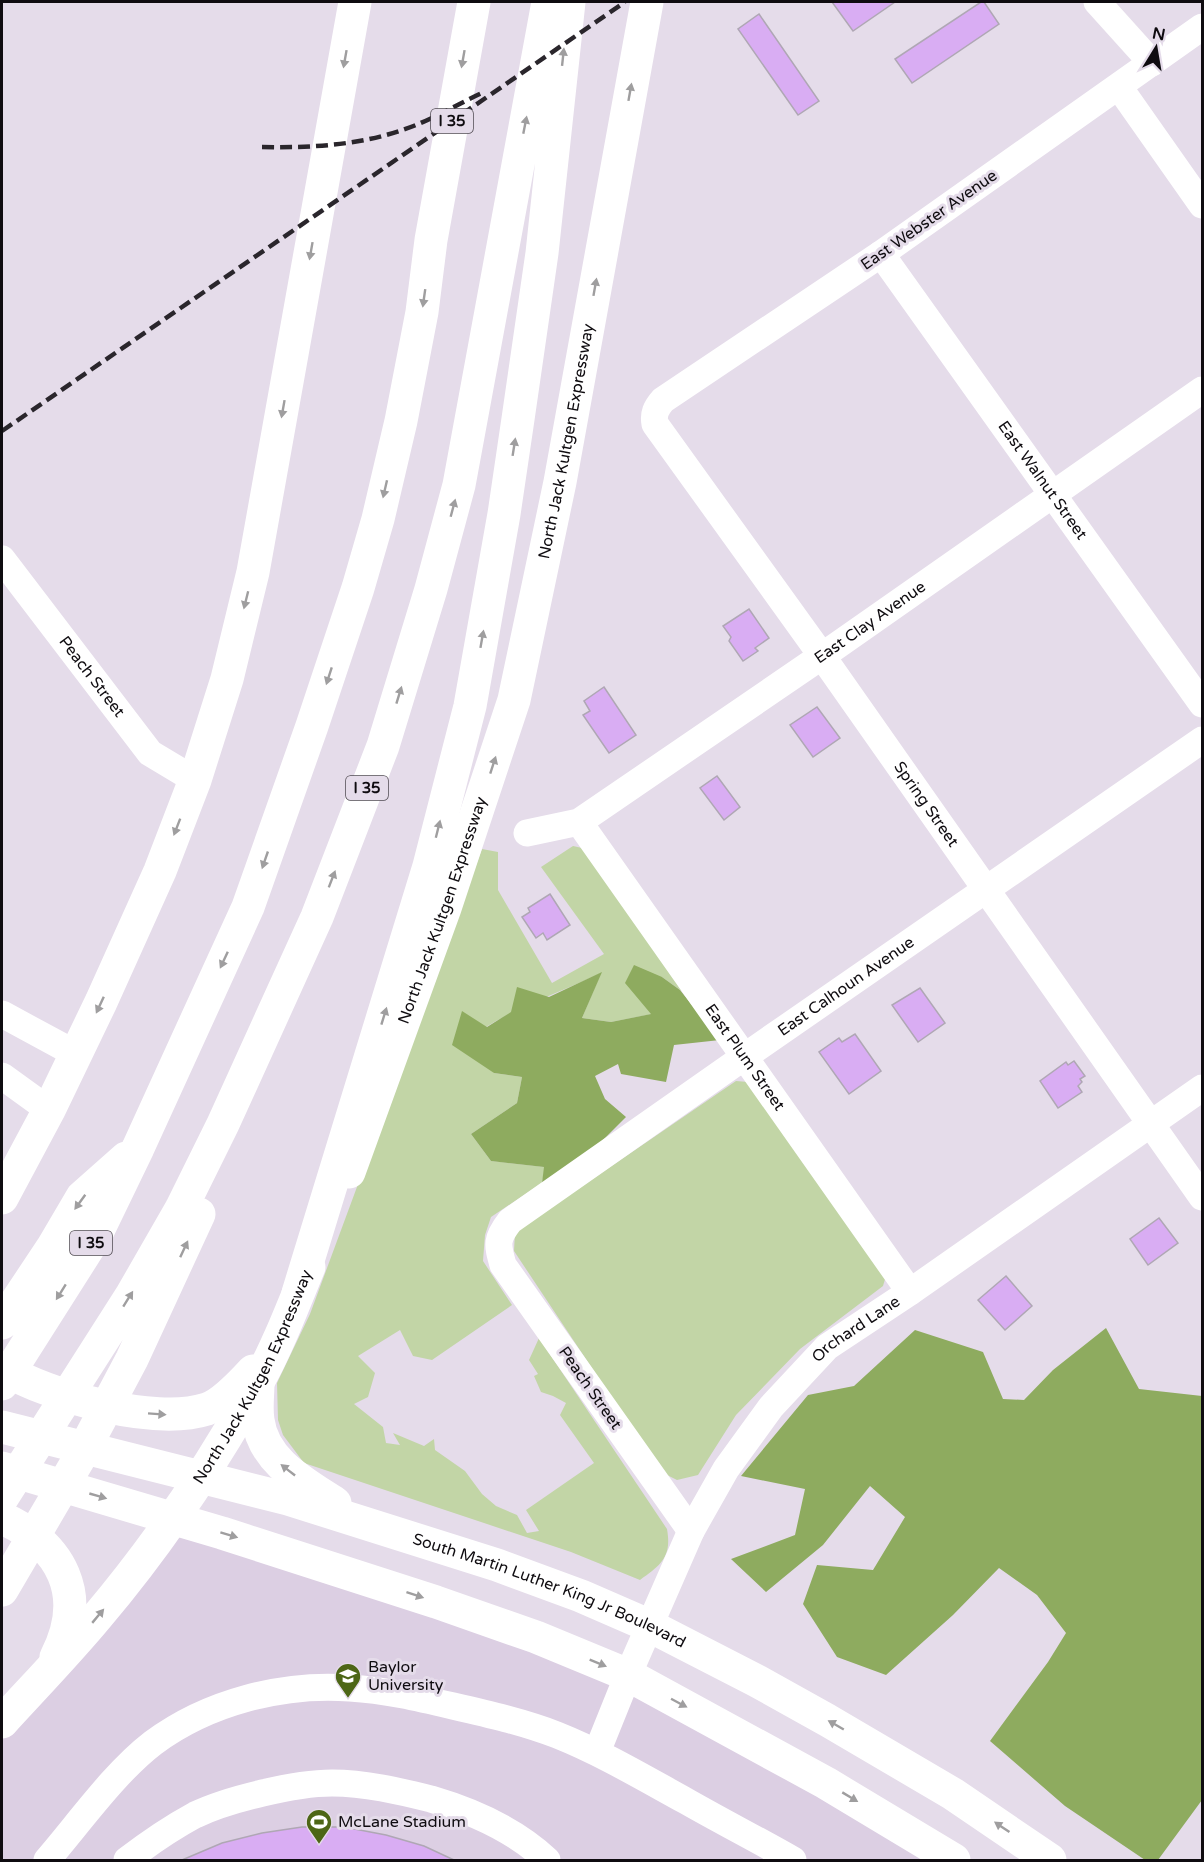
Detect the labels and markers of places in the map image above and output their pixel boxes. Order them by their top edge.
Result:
place label: Baylor University [368,1657,444,1695]
school or university icon: Baylor University [333,1661,363,1699]
sports icon: McLane Stadium [304,1807,334,1845]
place label: McLane Stadium [338,1812,466,1832]

